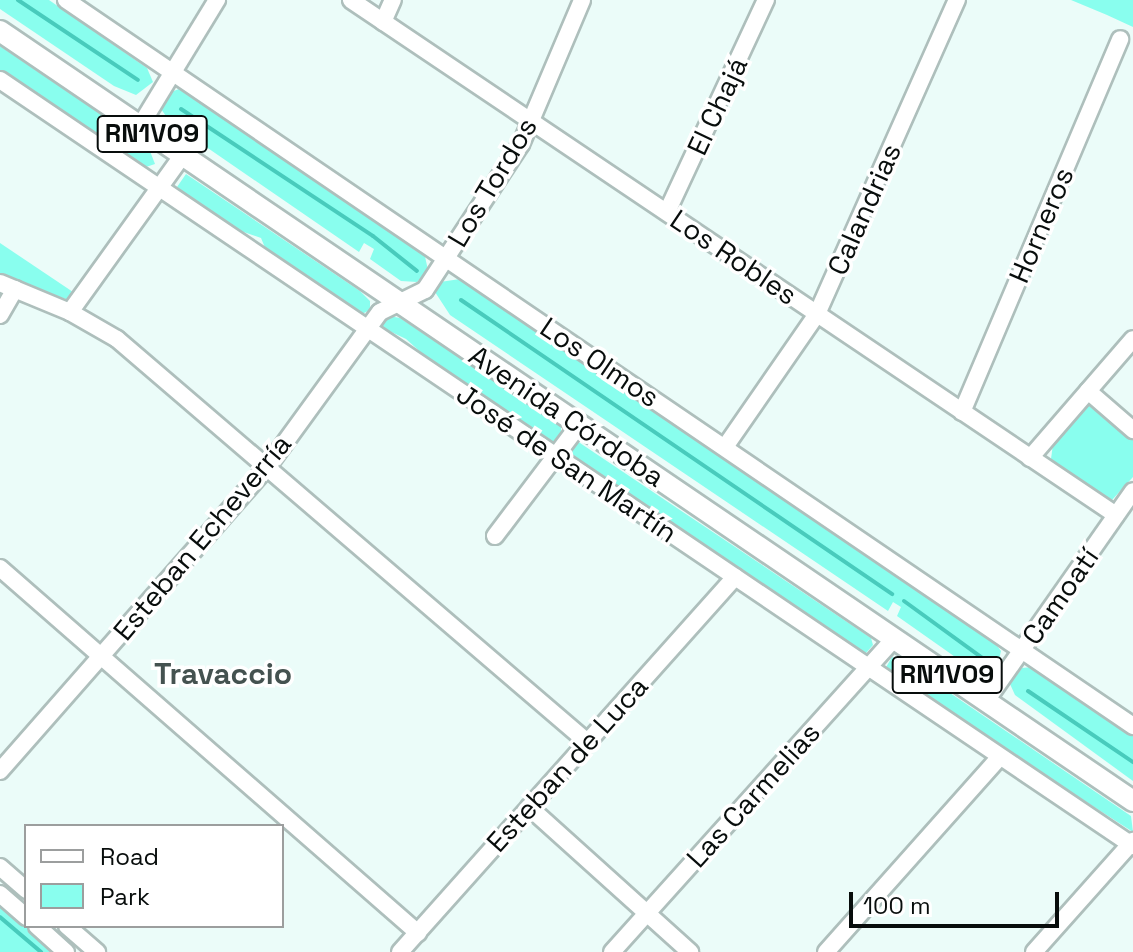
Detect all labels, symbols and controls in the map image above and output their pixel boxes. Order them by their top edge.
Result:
street label: El Chajá [680,52,754,160]
street label: Los Tordos [440,111,544,253]
road number: RN1V09 [96,112,208,156]
street label: Calandrias [820,138,908,280]
street label: Horneros [1002,162,1080,288]
street label: Los Robles [664,202,804,312]
street label: Los Olmos [534,310,666,414]
street label: Avenida Córdoba [463,338,671,494]
street label: José de San Martín [450,377,684,549]
street label: Esteban Echeverría [106,427,298,647]
street label: Camoatí [1015,541,1105,651]
road number: RN1V09 [891,653,1003,697]
district label: Travaccio [154,656,292,692]
street label: Esteban de Luca [479,669,655,859]
street label: Las Carmelias [679,716,827,874]
legend [24,824,284,928]
text: Road [100,841,159,872]
scale bar [853,876,1063,926]
text: Park [100,881,150,912]
text: 100 m [863,890,931,921]

